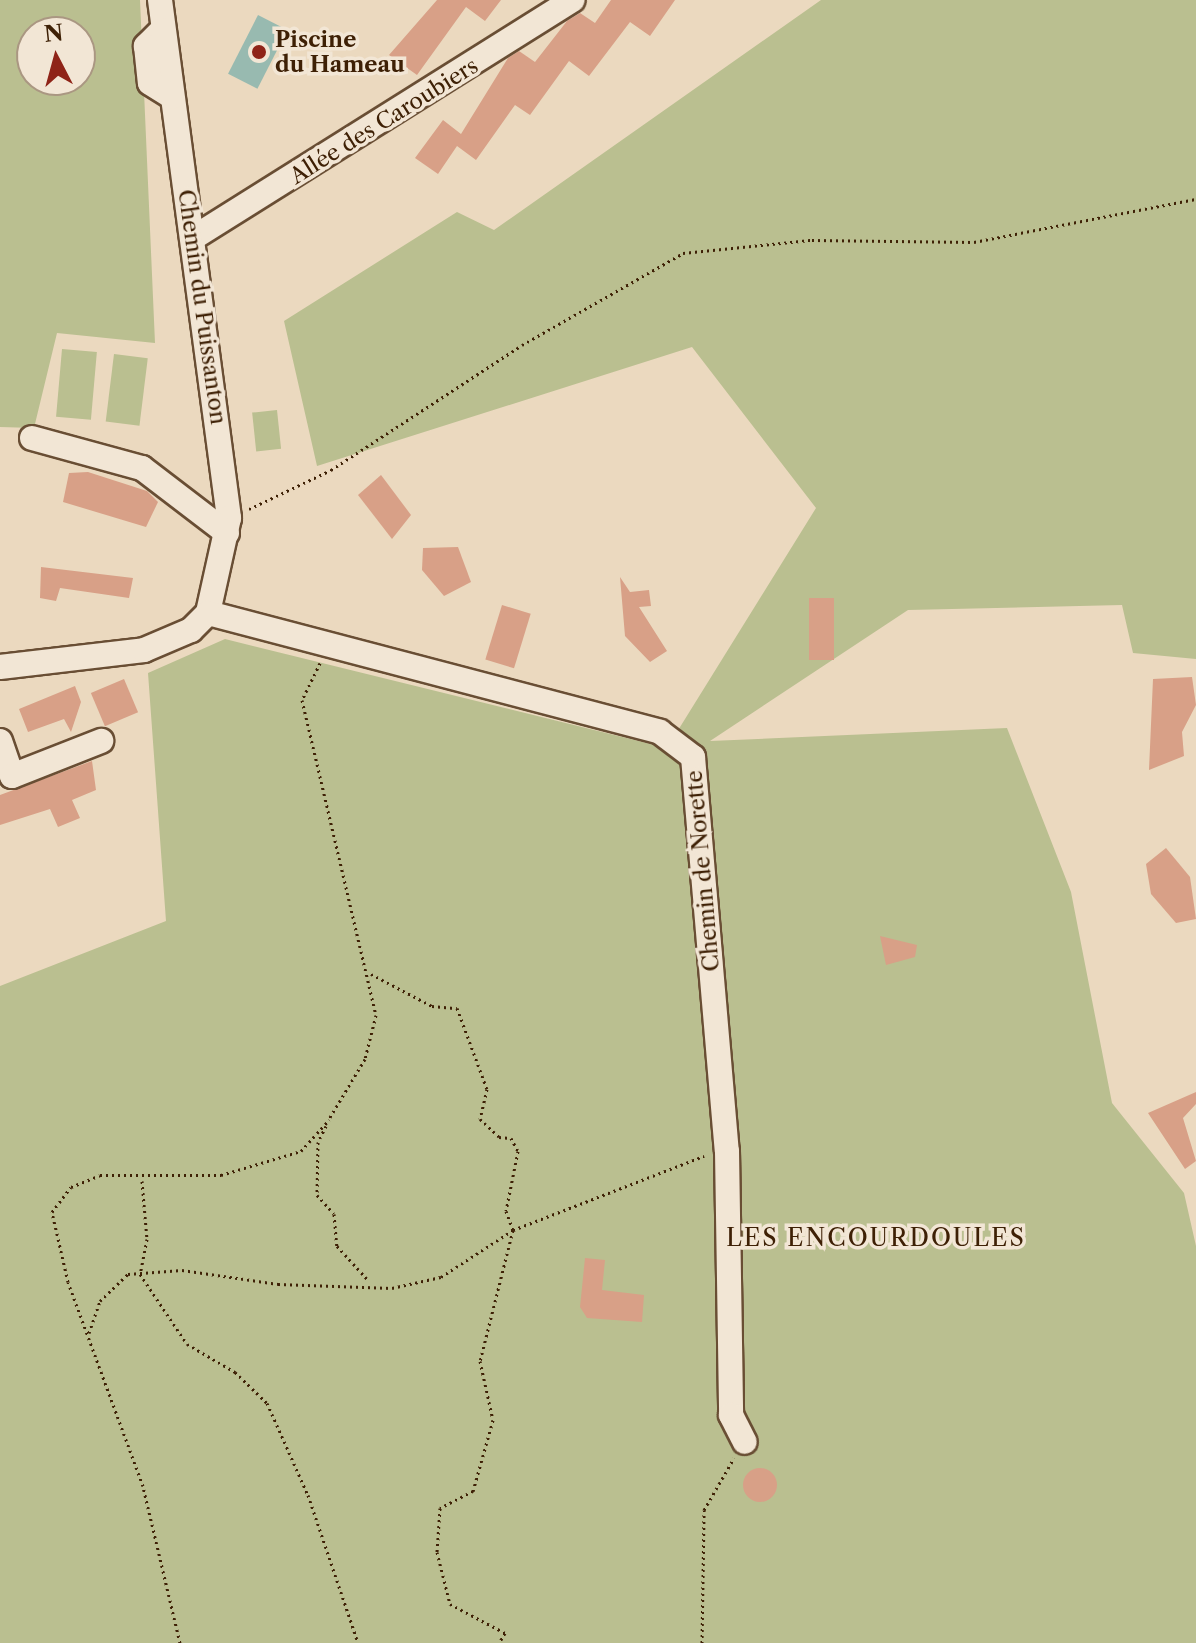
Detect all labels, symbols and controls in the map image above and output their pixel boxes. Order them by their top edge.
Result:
north arrow [16,16,96,96]
text: N [43,19,65,48]
place label: Piscine du Hameau [275,26,405,78]
marker: Piscine du Hameau [250,43,268,61]
street label: Allée des Caroubiers [285,52,483,190]
street label: Chemin du Puissanton [172,188,232,426]
street label: Chemin de Norette [681,769,725,973]
district label: LES ENCOURDOULES [726,1224,1026,1252]

